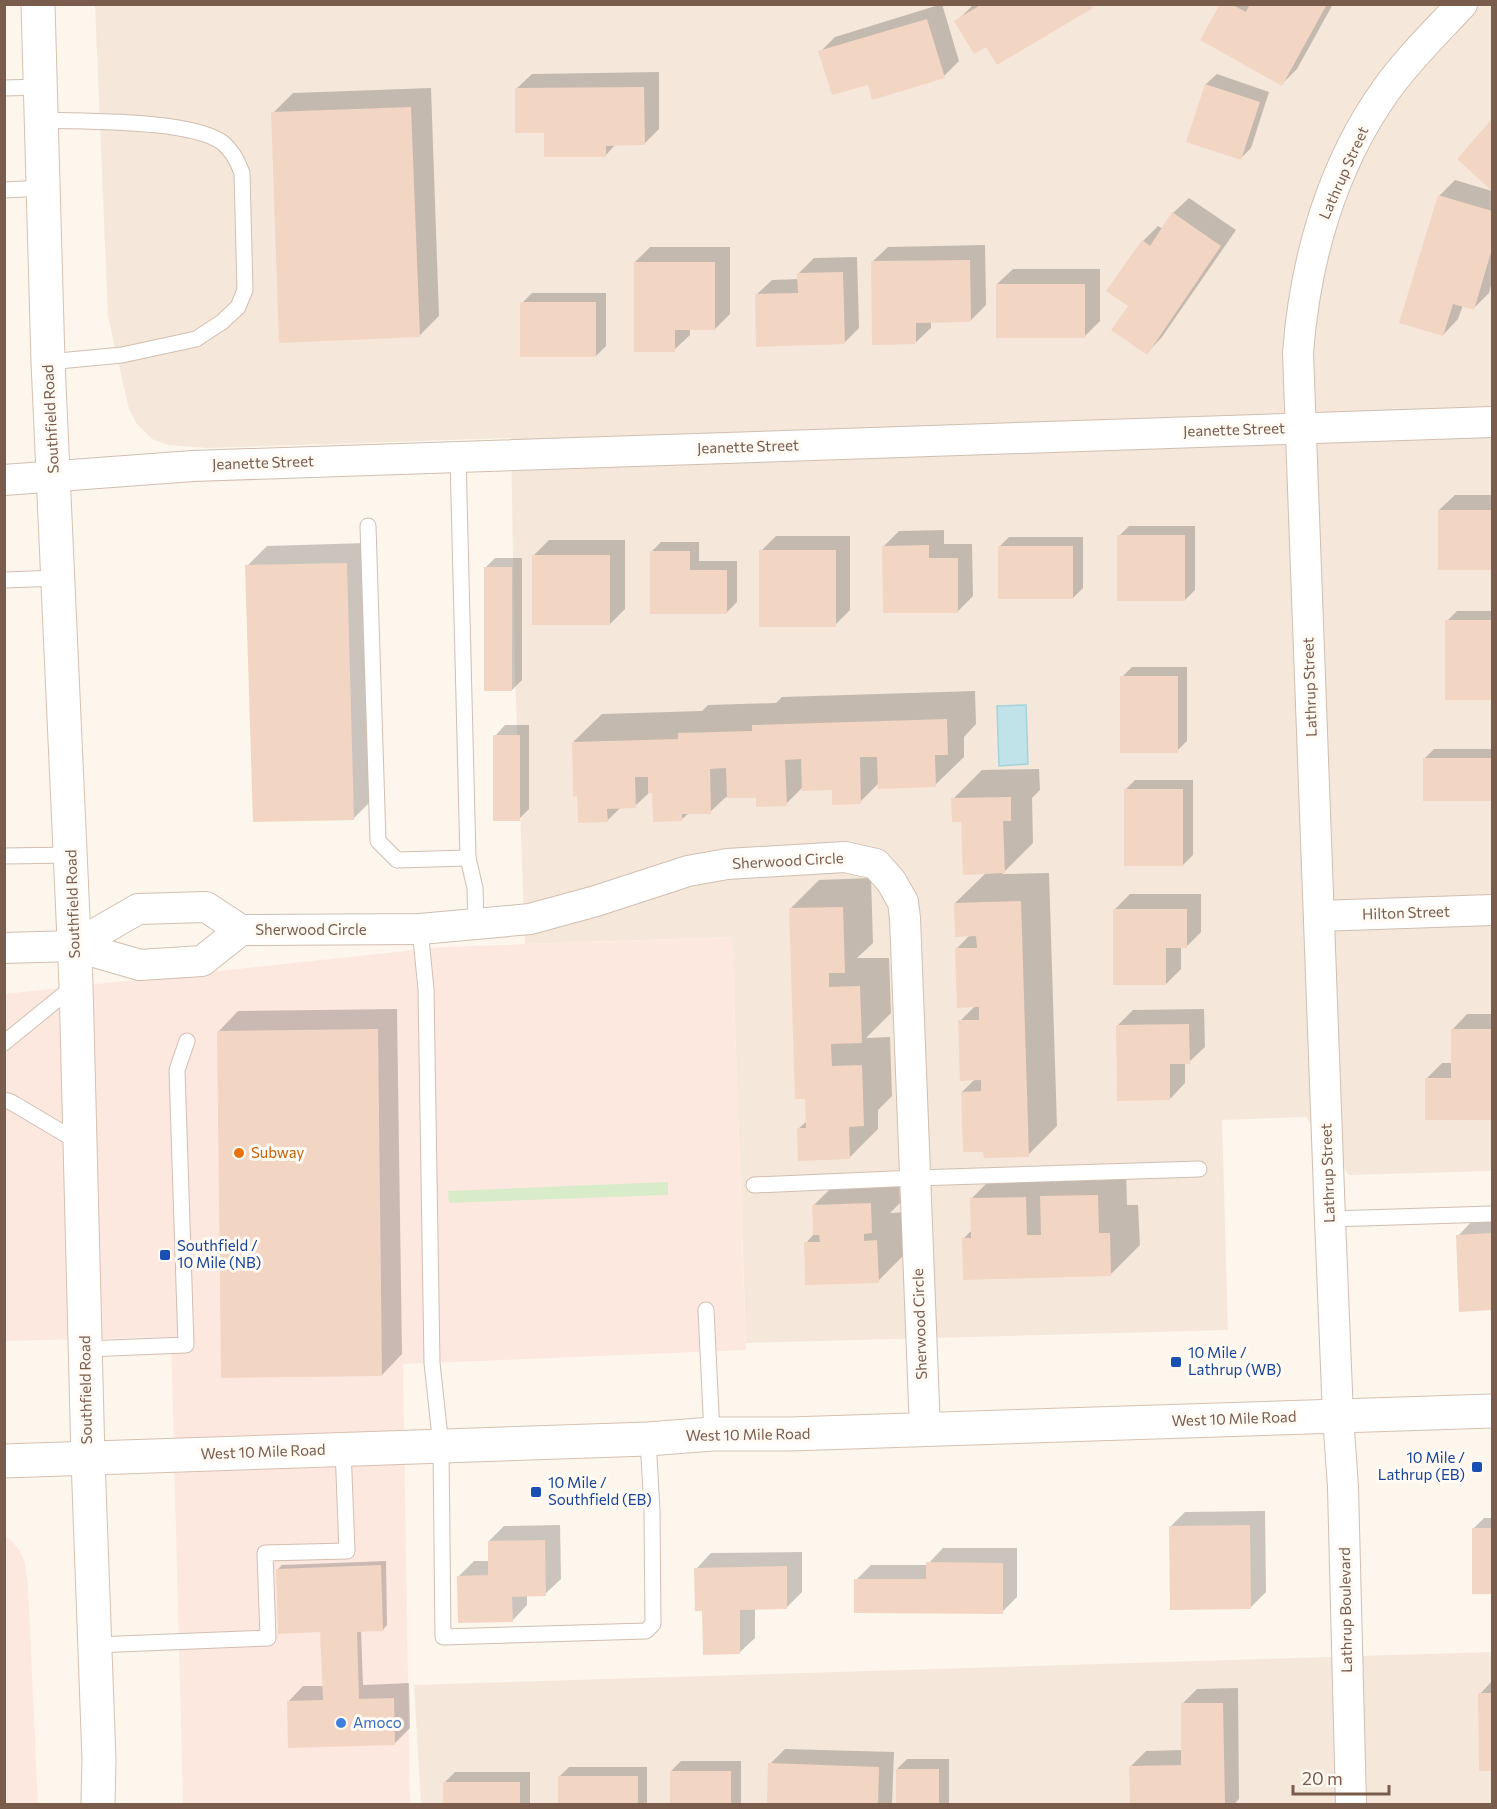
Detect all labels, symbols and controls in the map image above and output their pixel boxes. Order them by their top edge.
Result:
street label: Lathrup Street [1315,123,1372,222]
street label: Southfield Road [38,364,62,474]
street label: Jeanette Street [1183,418,1285,440]
street label: Jeanette Street [697,435,799,457]
street label: Jeanette Street [212,451,314,473]
street label: Lathrup Street [1298,637,1320,737]
street label: Sherwood Circle [732,848,844,872]
street label: Southfield Road [61,849,83,959]
street label: Hilton Street [1362,901,1450,923]
street label: Sherwood Circle [255,920,367,938]
street label: Lathrup Street [1316,1123,1338,1223]
place label: Subway [251,1143,304,1161]
marker: Subway [232,1146,246,1160]
place label: Southfield / 10 Mile (NB) [177,1236,261,1271]
marker: Southfield / 10 Mile (NB) [158,1248,172,1262]
street label: Sherwood Circle [908,1268,930,1380]
street label: Southfield Road [75,1335,95,1445]
place label: 10 Mile / Lathrup (WB) [1188,1343,1282,1378]
marker: 10 Mile / Lathrup (WB) [1169,1355,1183,1369]
street label: West 10 Mile Road [1171,1407,1297,1429]
street label: West 10 Mile Road [685,1424,811,1444]
street label: West 10 Mile Road [200,1440,326,1462]
place label: 10 Mile / Lathrup (EB) [1378,1448,1465,1483]
marker: 10 Mile / Lathrup (EB) [1470,1460,1484,1474]
place label: 10 Mile / Southfield (EB) [548,1473,652,1508]
marker: 10 Mile / Southfield (EB) [529,1485,543,1499]
street label: Lathrup Boulevard [1335,1547,1355,1673]
place label: Amoco [353,1713,402,1731]
marker: Amoco [334,1716,348,1730]
scale bar [1293,1758,1389,1796]
text: 20 m [1302,1767,1343,1789]

